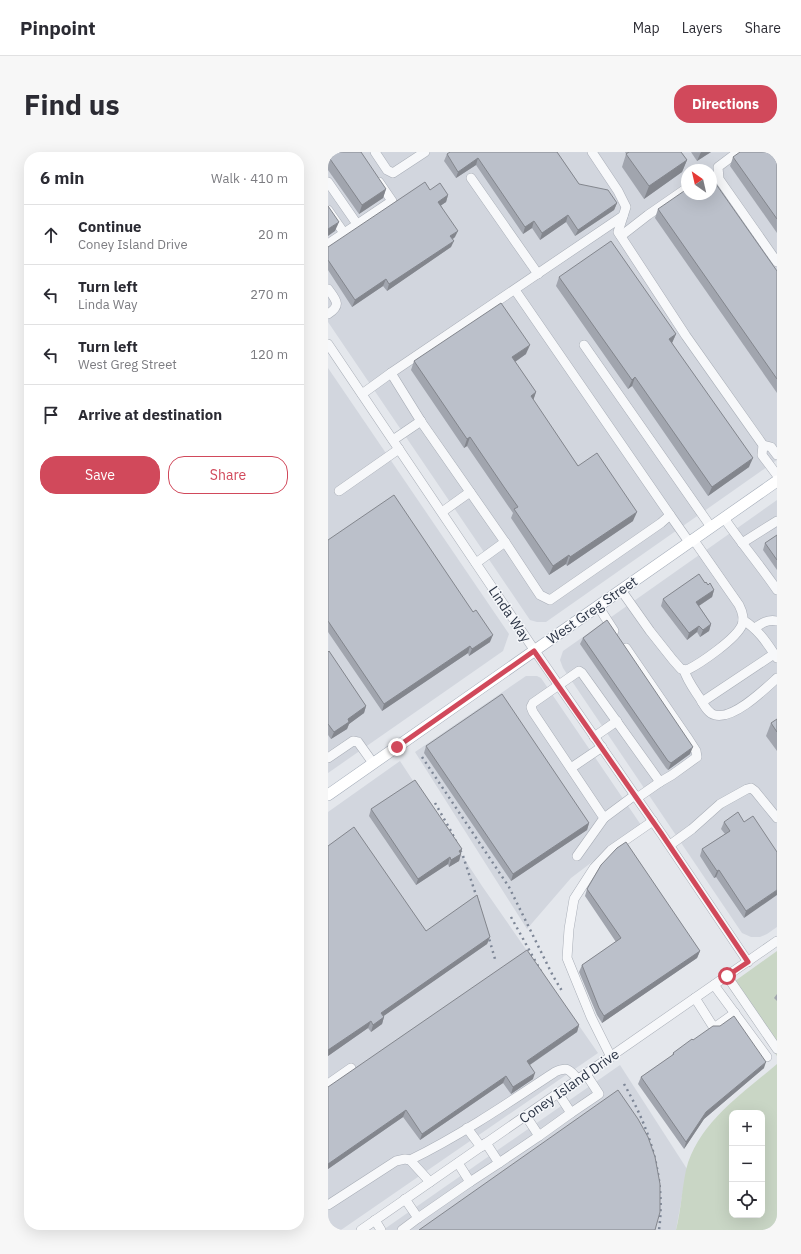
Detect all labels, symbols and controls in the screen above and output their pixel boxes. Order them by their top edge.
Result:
text: Pinpoint [20,16,96,40]
text: Map [633,19,660,37]
text: Layers [682,19,723,37]
text: Share [745,19,781,37]
button: Directions [674,85,777,123]
text: Find us [24,86,120,123]
north arrow [681,164,717,200]
text: 6 min [40,167,84,189]
text: Walk · 410 m [211,170,288,187]
text: Continue [78,217,142,236]
icon: ahead [40,224,62,246]
text: 20 m [258,226,288,243]
text: Coney Island Drive [78,236,188,253]
text: Turn left [78,277,138,296]
icon: left [40,284,62,306]
text: 270 m [250,286,288,303]
text: Linda Way [78,296,138,313]
text: Turn left [78,337,138,356]
icon: left [40,344,62,366]
text: 120 m [250,346,288,363]
text: West Greg Street [78,356,177,373]
icon: arrive [40,404,62,426]
text: Arrive at destination [78,405,222,424]
button: Save [40,456,160,494]
button: Share [168,456,288,494]
street label: West Greg Street [543,572,641,648]
street label: Linda Way [485,582,535,646]
route end [388,738,406,756]
route start [718,967,736,985]
street label: Coney Island Drive [516,1045,623,1127]
map controls [729,1110,765,1218]
button: + [729,1110,765,1146]
button: − [729,1146,765,1182]
button: locate [729,1182,765,1218]

